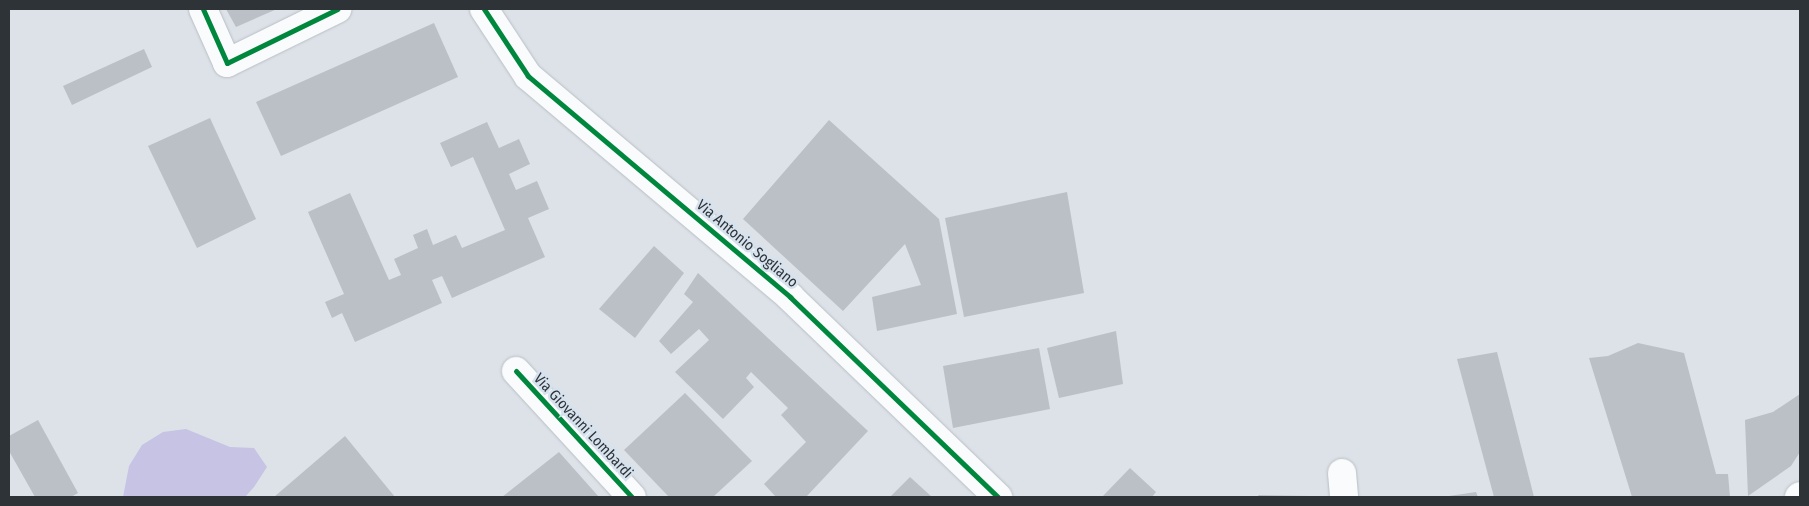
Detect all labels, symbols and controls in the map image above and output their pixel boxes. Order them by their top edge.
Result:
street label: Via Antonio Sogliano [693,196,801,292]
street label: Via Giovanni Lombardi [530,370,636,482]

